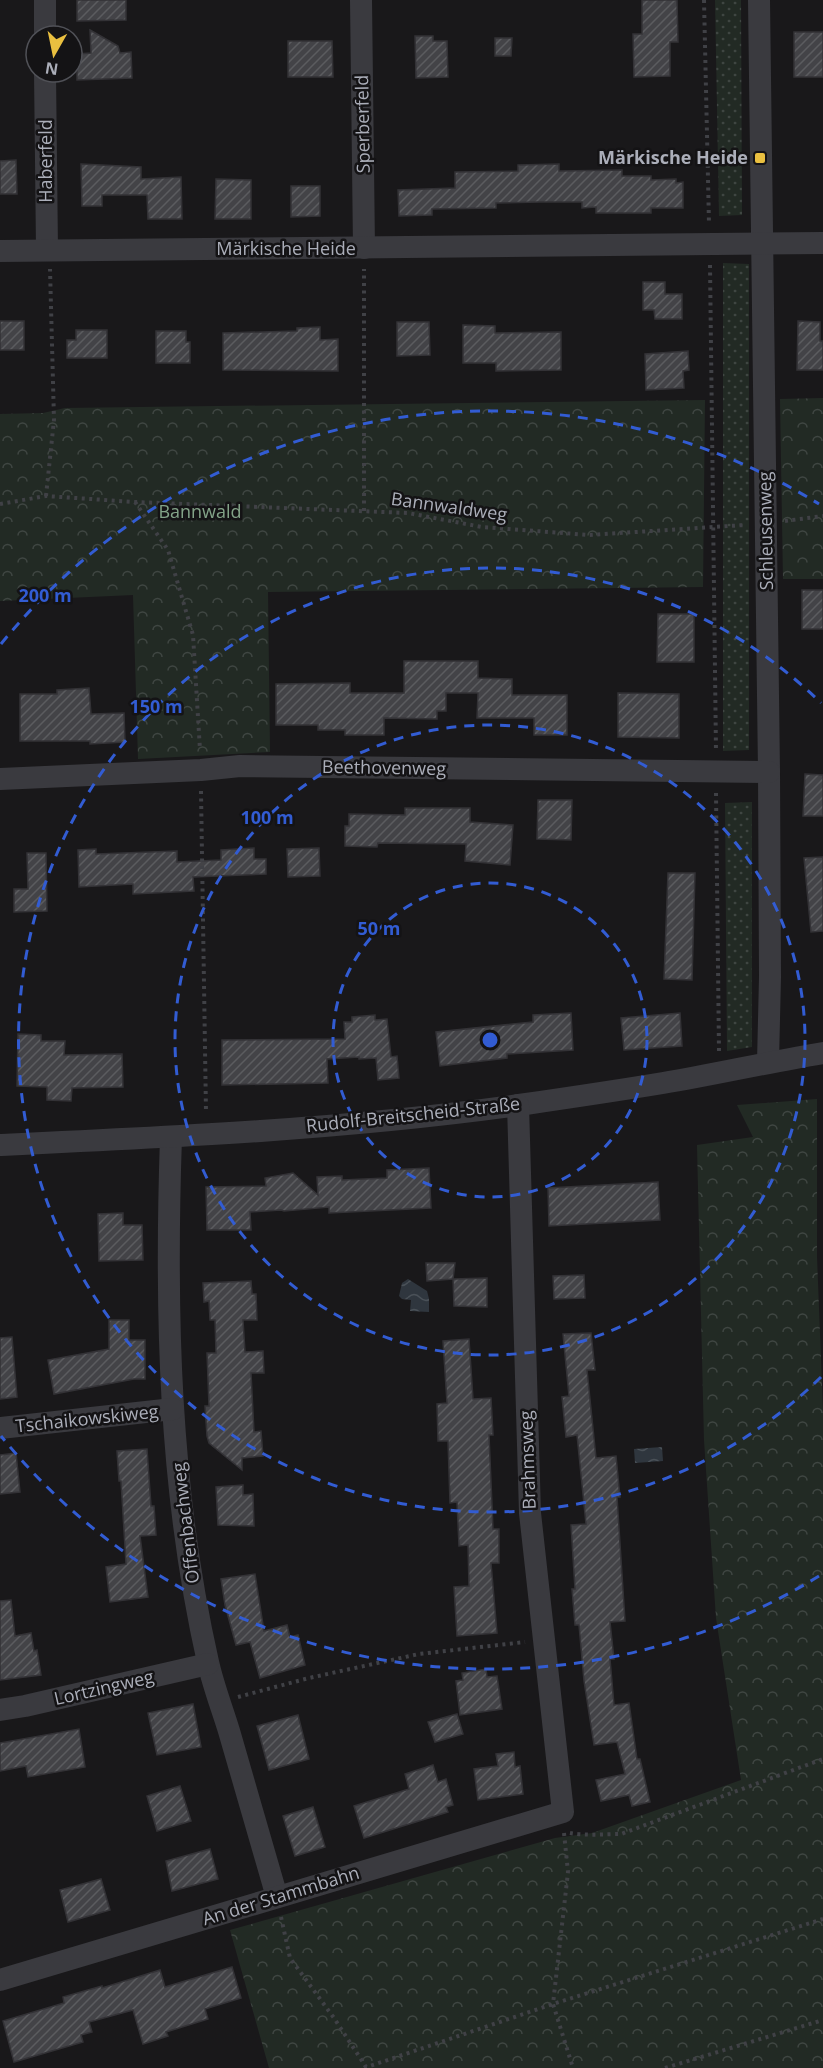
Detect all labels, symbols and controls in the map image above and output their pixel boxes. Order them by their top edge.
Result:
north arrow [24,24,84,84]
text: N [44,57,60,81]
street label: Sperberfeld [349,75,375,173]
street label: Haberfeld [33,119,57,203]
place label: Märkische Heide [598,145,748,169]
marker: Märkische Heide [753,151,767,165]
street label: Märkische Heide [216,236,356,260]
street label: Schleusenweg [752,471,778,591]
street label: Bannwaldweg [390,486,509,526]
park label: Bannwald [158,499,242,523]
text: 200 m [18,583,72,607]
text: 150 m [129,694,183,718]
street label: Beethovenweg [322,754,446,780]
text: 100 m [240,805,294,829]
text: 50 m [358,916,400,940]
centre of rings [480,1030,500,1050]
street label: Rudolf-Breitscheid-Straße [305,1091,521,1137]
street label: Tschaikowskiweg [14,1399,160,1437]
street label: Brahmsweg [513,1410,541,1510]
street label: Offenbachweg [166,1461,204,1585]
street label: Lortzingweg [52,1664,156,1710]
street label: An der Stammbahn [199,1860,362,1930]

